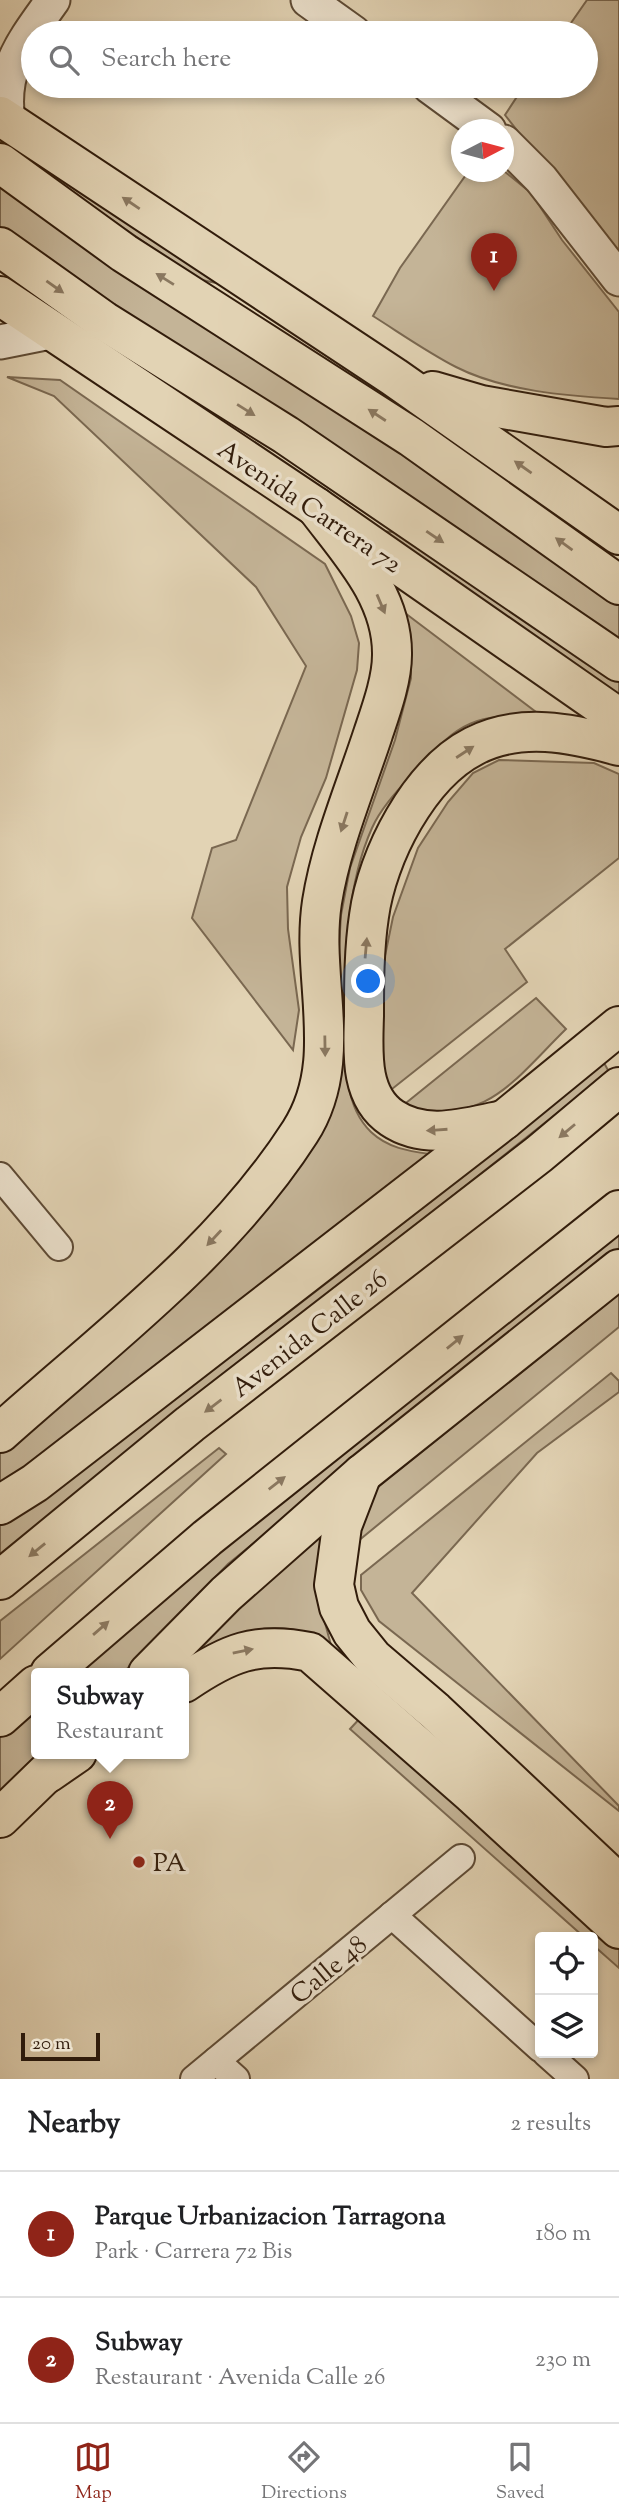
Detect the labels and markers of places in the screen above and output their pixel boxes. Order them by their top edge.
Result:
pin: 1 [471,233,517,291]
pin: 2 [87,1781,133,1839]
place label: PA [153,1846,186,1883]
marker: PA [131,1854,147,1870]

